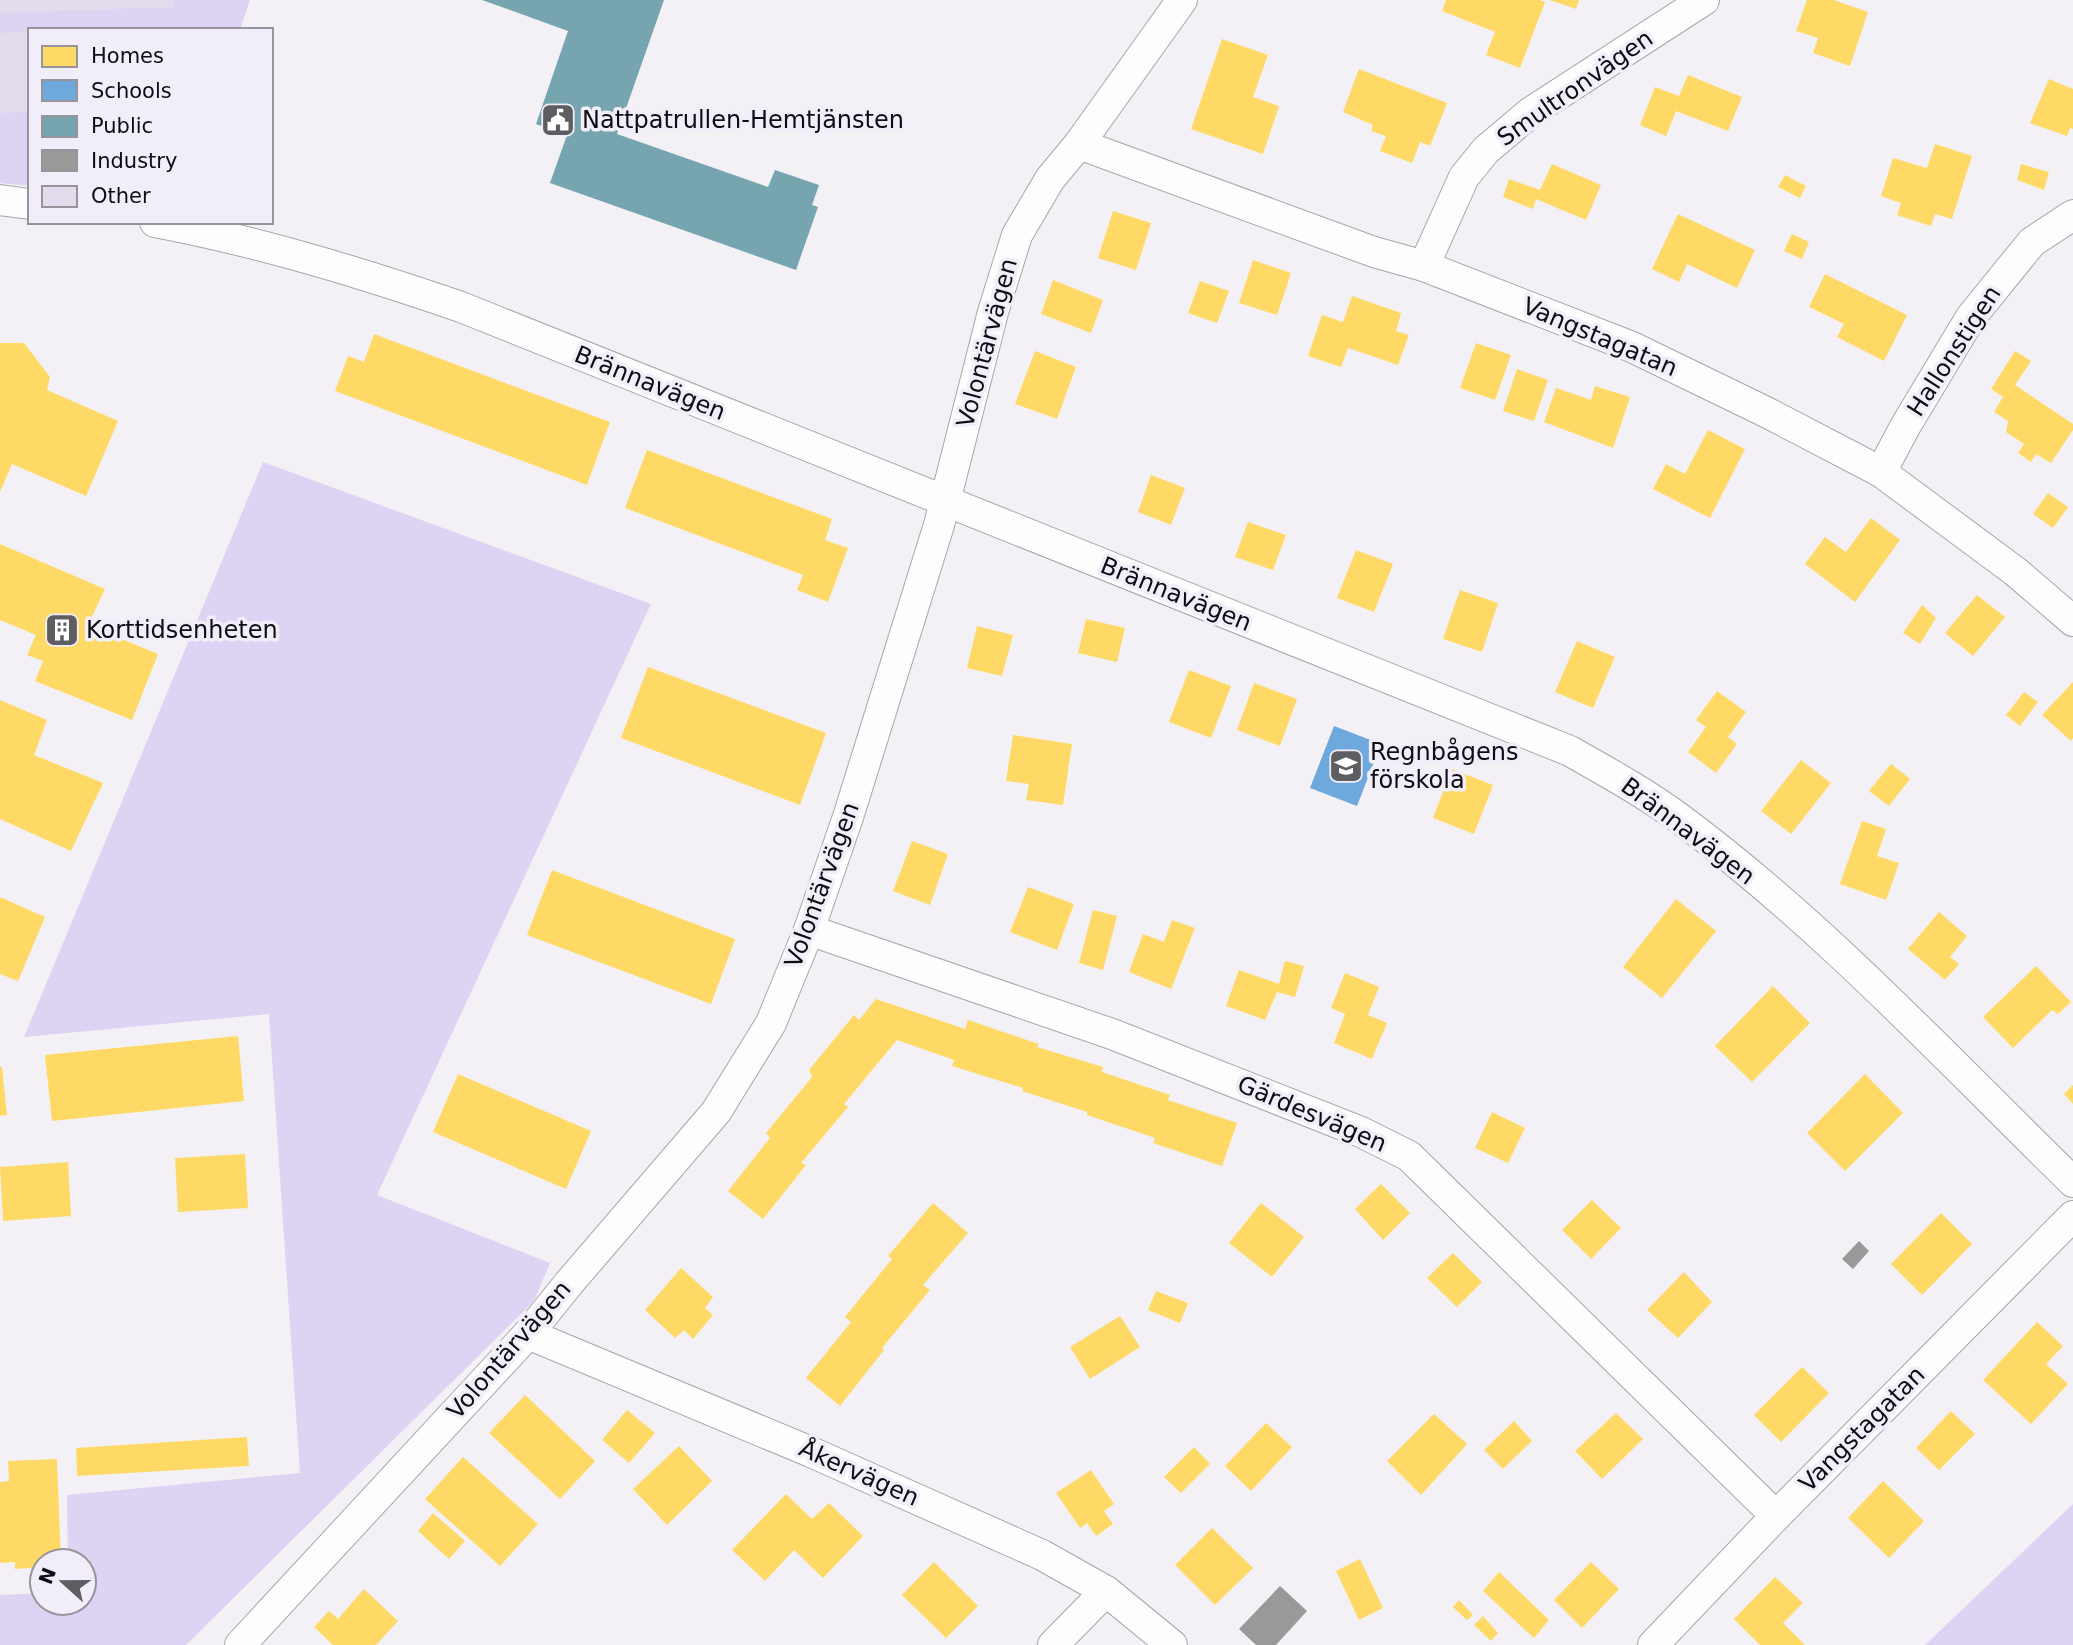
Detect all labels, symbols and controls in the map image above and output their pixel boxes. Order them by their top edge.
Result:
street label: Smultronvägen [1492,24,1658,152]
legend [28,28,273,224]
text: Homes [91,44,164,68]
text: Schools [91,79,172,103]
public building icon: Nattpatrullen-Hemtjänsten [539,101,577,139]
place label: Nattpatrullen-Hemtjänsten [582,106,904,134]
text: Public [91,114,153,138]
text: Industry [91,149,177,173]
text: Other [91,184,151,208]
street label: Volontärvägen [951,255,1023,431]
street label: Hallonstigen [1901,281,2007,421]
street label: Vangstagatan [1518,292,1682,382]
street label: Brännavägen [570,340,730,426]
street label: Brännavägen [1096,551,1256,637]
building icon: Korttidsenheten [43,611,81,649]
place label: Korttidsenheten [86,616,278,644]
place label: Regnbågens förskola [1370,737,1518,794]
school or university icon: Regnbågens förskola [1327,747,1365,785]
street label: Brännavägen [1616,772,1760,890]
street label: Volontärvägen [779,799,865,971]
street label: Gärdesvägen [1233,1070,1391,1158]
street label: Volontärvägen [441,1275,577,1425]
street label: Vangstagatan [1794,1361,1930,1497]
street label: Åkervägen [795,1433,924,1512]
north arrow [28,1547,98,1617]
text: N [34,1565,60,1587]

